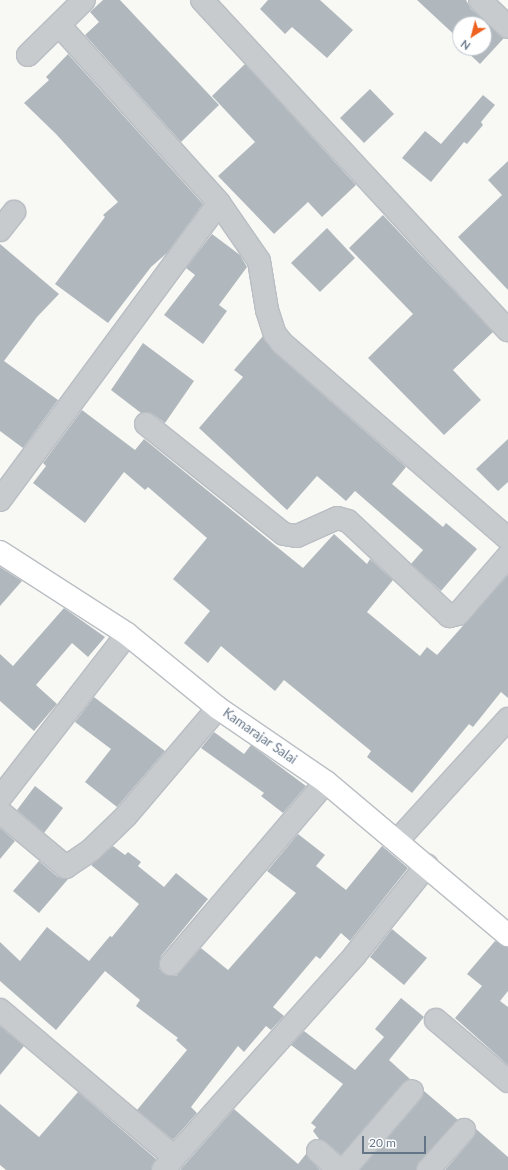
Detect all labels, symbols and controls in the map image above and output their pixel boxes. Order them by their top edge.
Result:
north arrow [452,16,492,56]
text: N [458,38,472,53]
street label: Kamarajar Salai [220,705,300,767]
scale bar [364,1128,428,1154]
text: 20 m [369,1135,396,1150]

